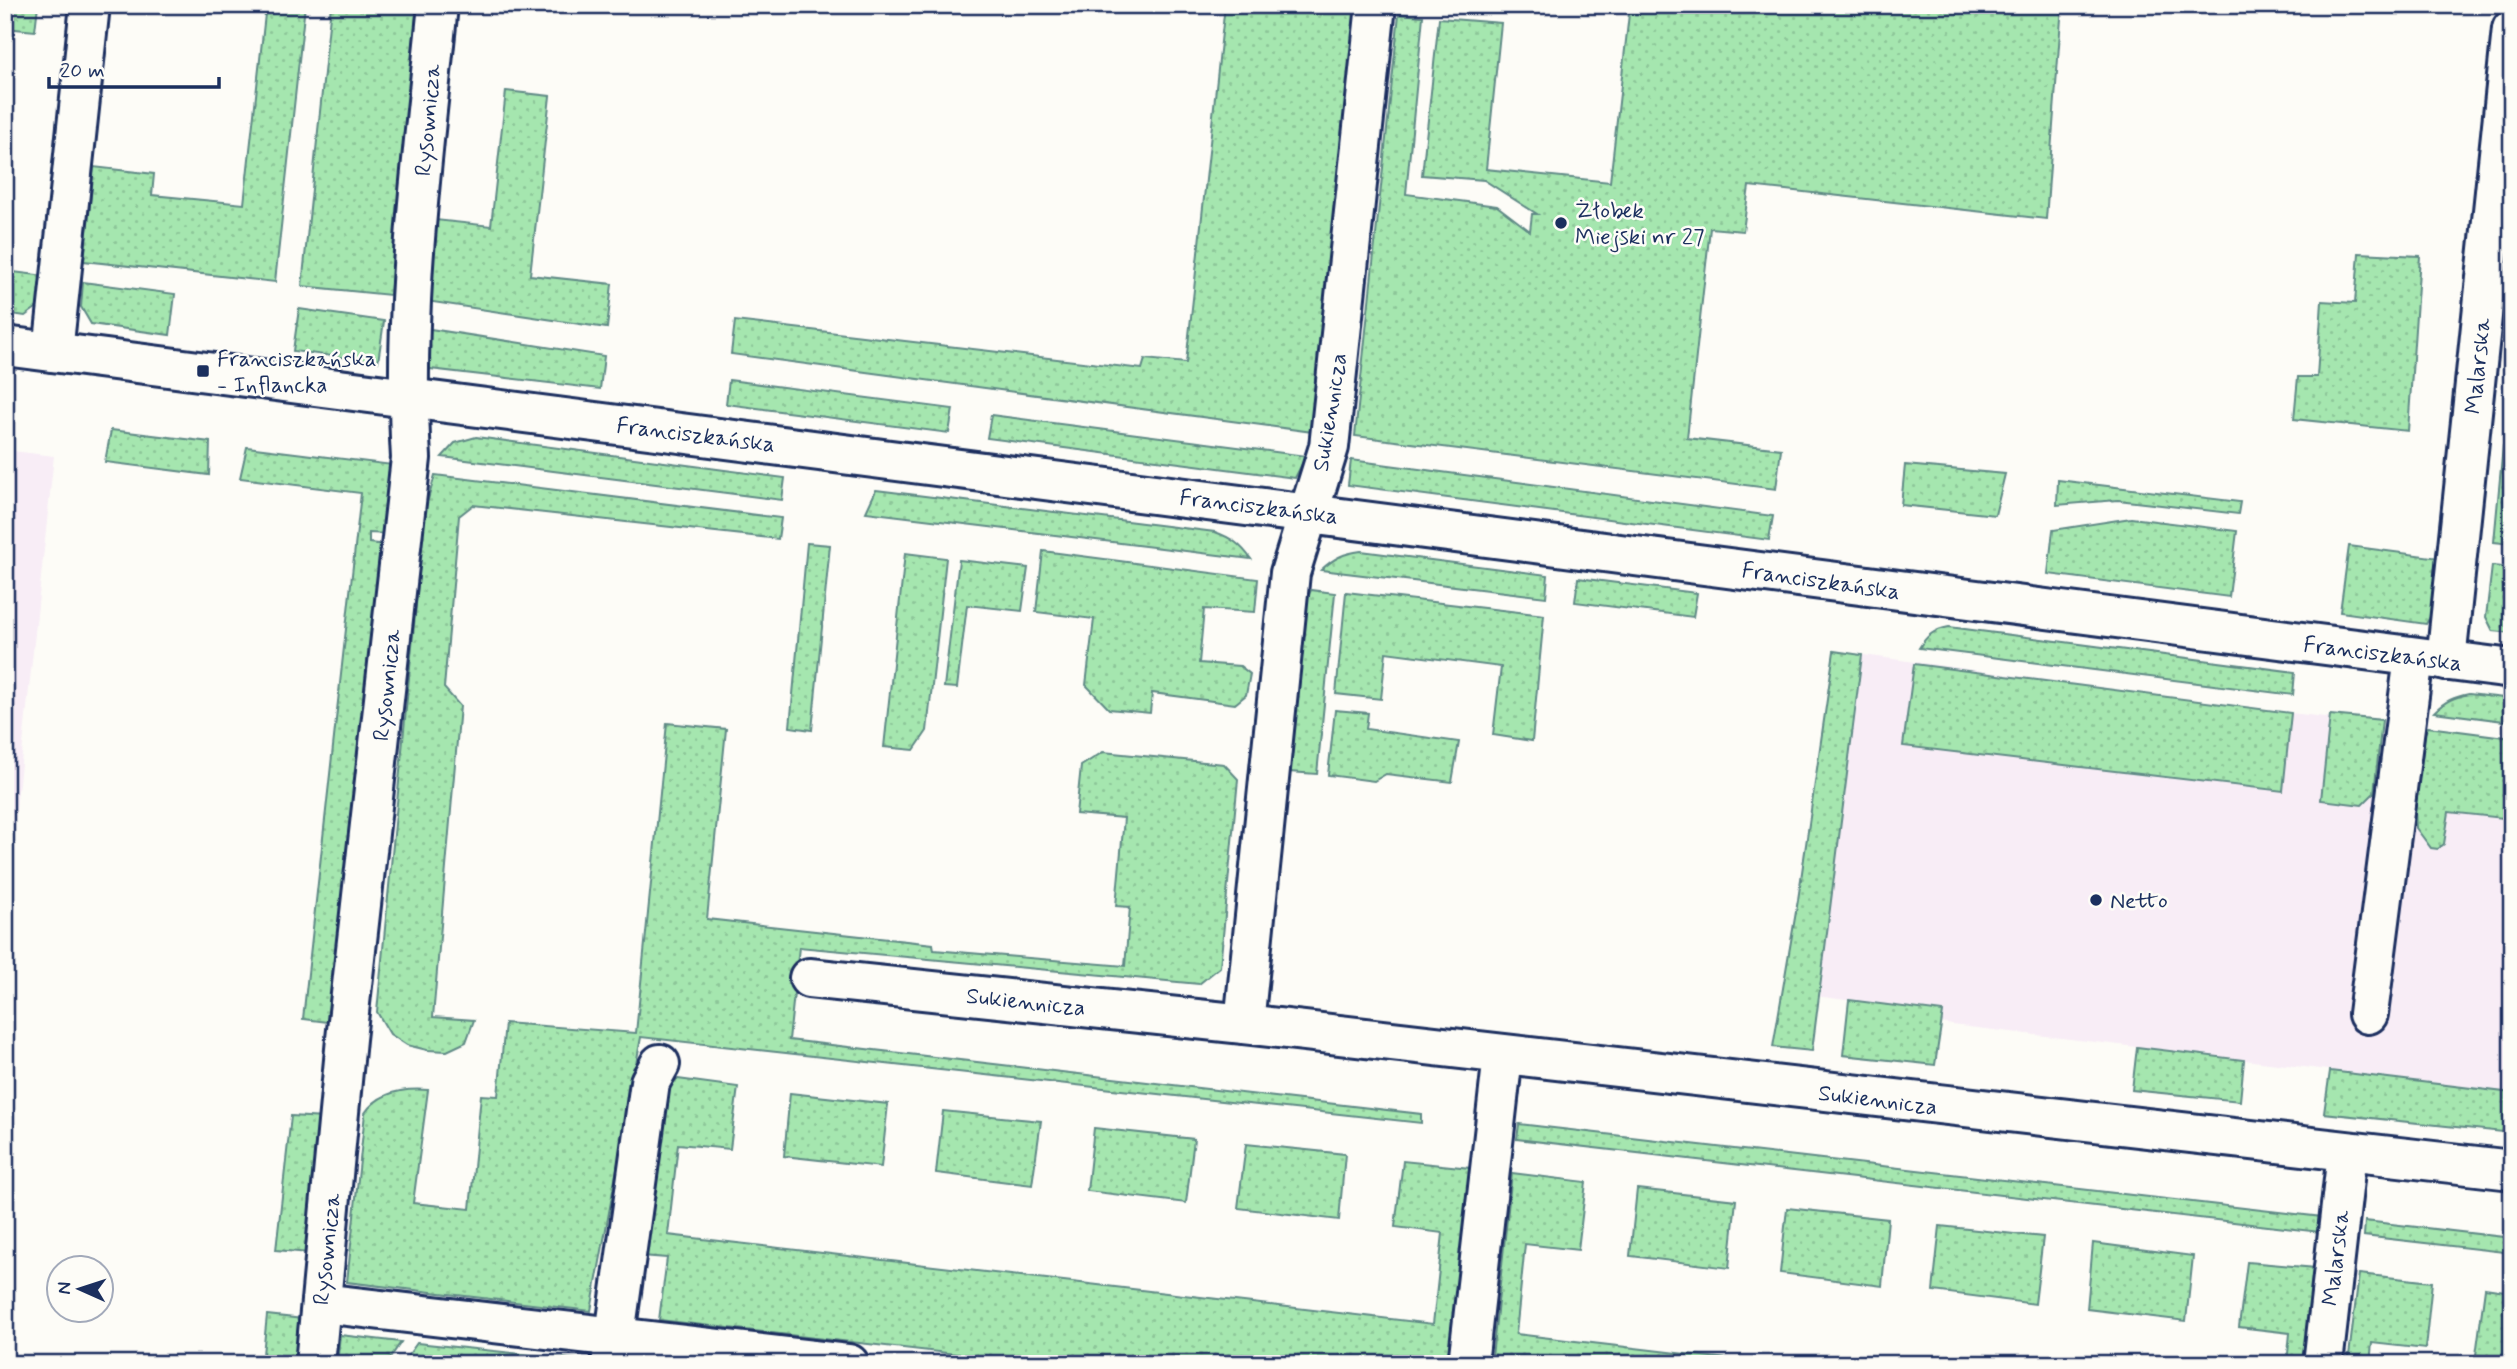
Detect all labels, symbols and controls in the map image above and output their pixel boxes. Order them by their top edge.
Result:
scale bar [49,46,219,90]
text: 20 m [60,57,105,85]
street label: Rysownicza [409,63,449,178]
place label: Żłobek Miejski nr 27 [1575,197,1705,253]
marker: Żłobek Miejski nr 27 [1553,215,1569,231]
street label: Malarska [2459,316,2499,416]
place label: Franciszkańska - Inflancka [217,345,377,401]
street label: Sukiennicza [1307,351,1355,474]
marker: Franciszkańska - Inflancka [195,363,211,379]
street label: Franciszkańska [615,411,777,461]
street label: Franciszkańska [1178,483,1340,533]
street label: Franciszkańska [1740,556,1902,608]
street label: Rysownicza [367,628,409,743]
street label: Franciszkańska [2302,630,2464,680]
place label: Netto [2110,887,2168,917]
marker: Netto [2088,892,2104,908]
street label: Sukiennicza [965,982,1087,1024]
street label: Sukiennicza [1816,1079,1939,1123]
street label: Rysownicza [307,1192,349,1307]
street label: Malarska [2316,1208,2358,1308]
north arrow [46,1254,116,1324]
text: N [52,1281,77,1295]

